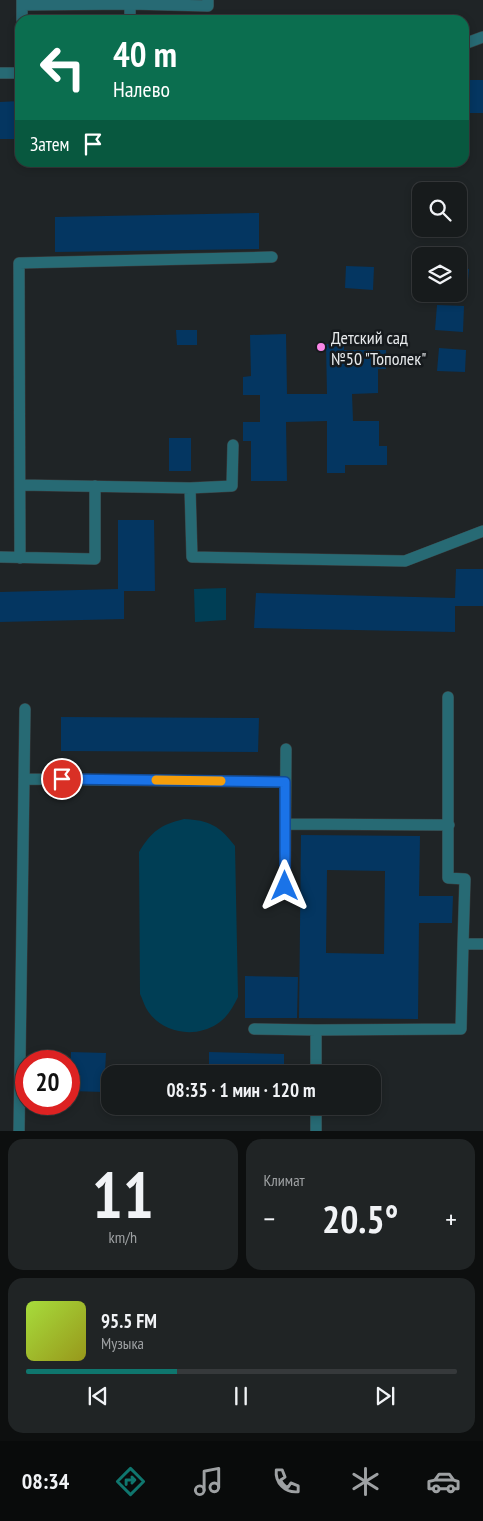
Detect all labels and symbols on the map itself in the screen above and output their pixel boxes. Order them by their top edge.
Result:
place label: Детский сад №50 "Тополек" [331,326,426,370]
marker: Детский сад №50 "Тополек" [315,341,327,353]
pin [41,758,83,800]
position arrow [258,859,310,911]
speed limit sign: 20 [15,1050,80,1115]

